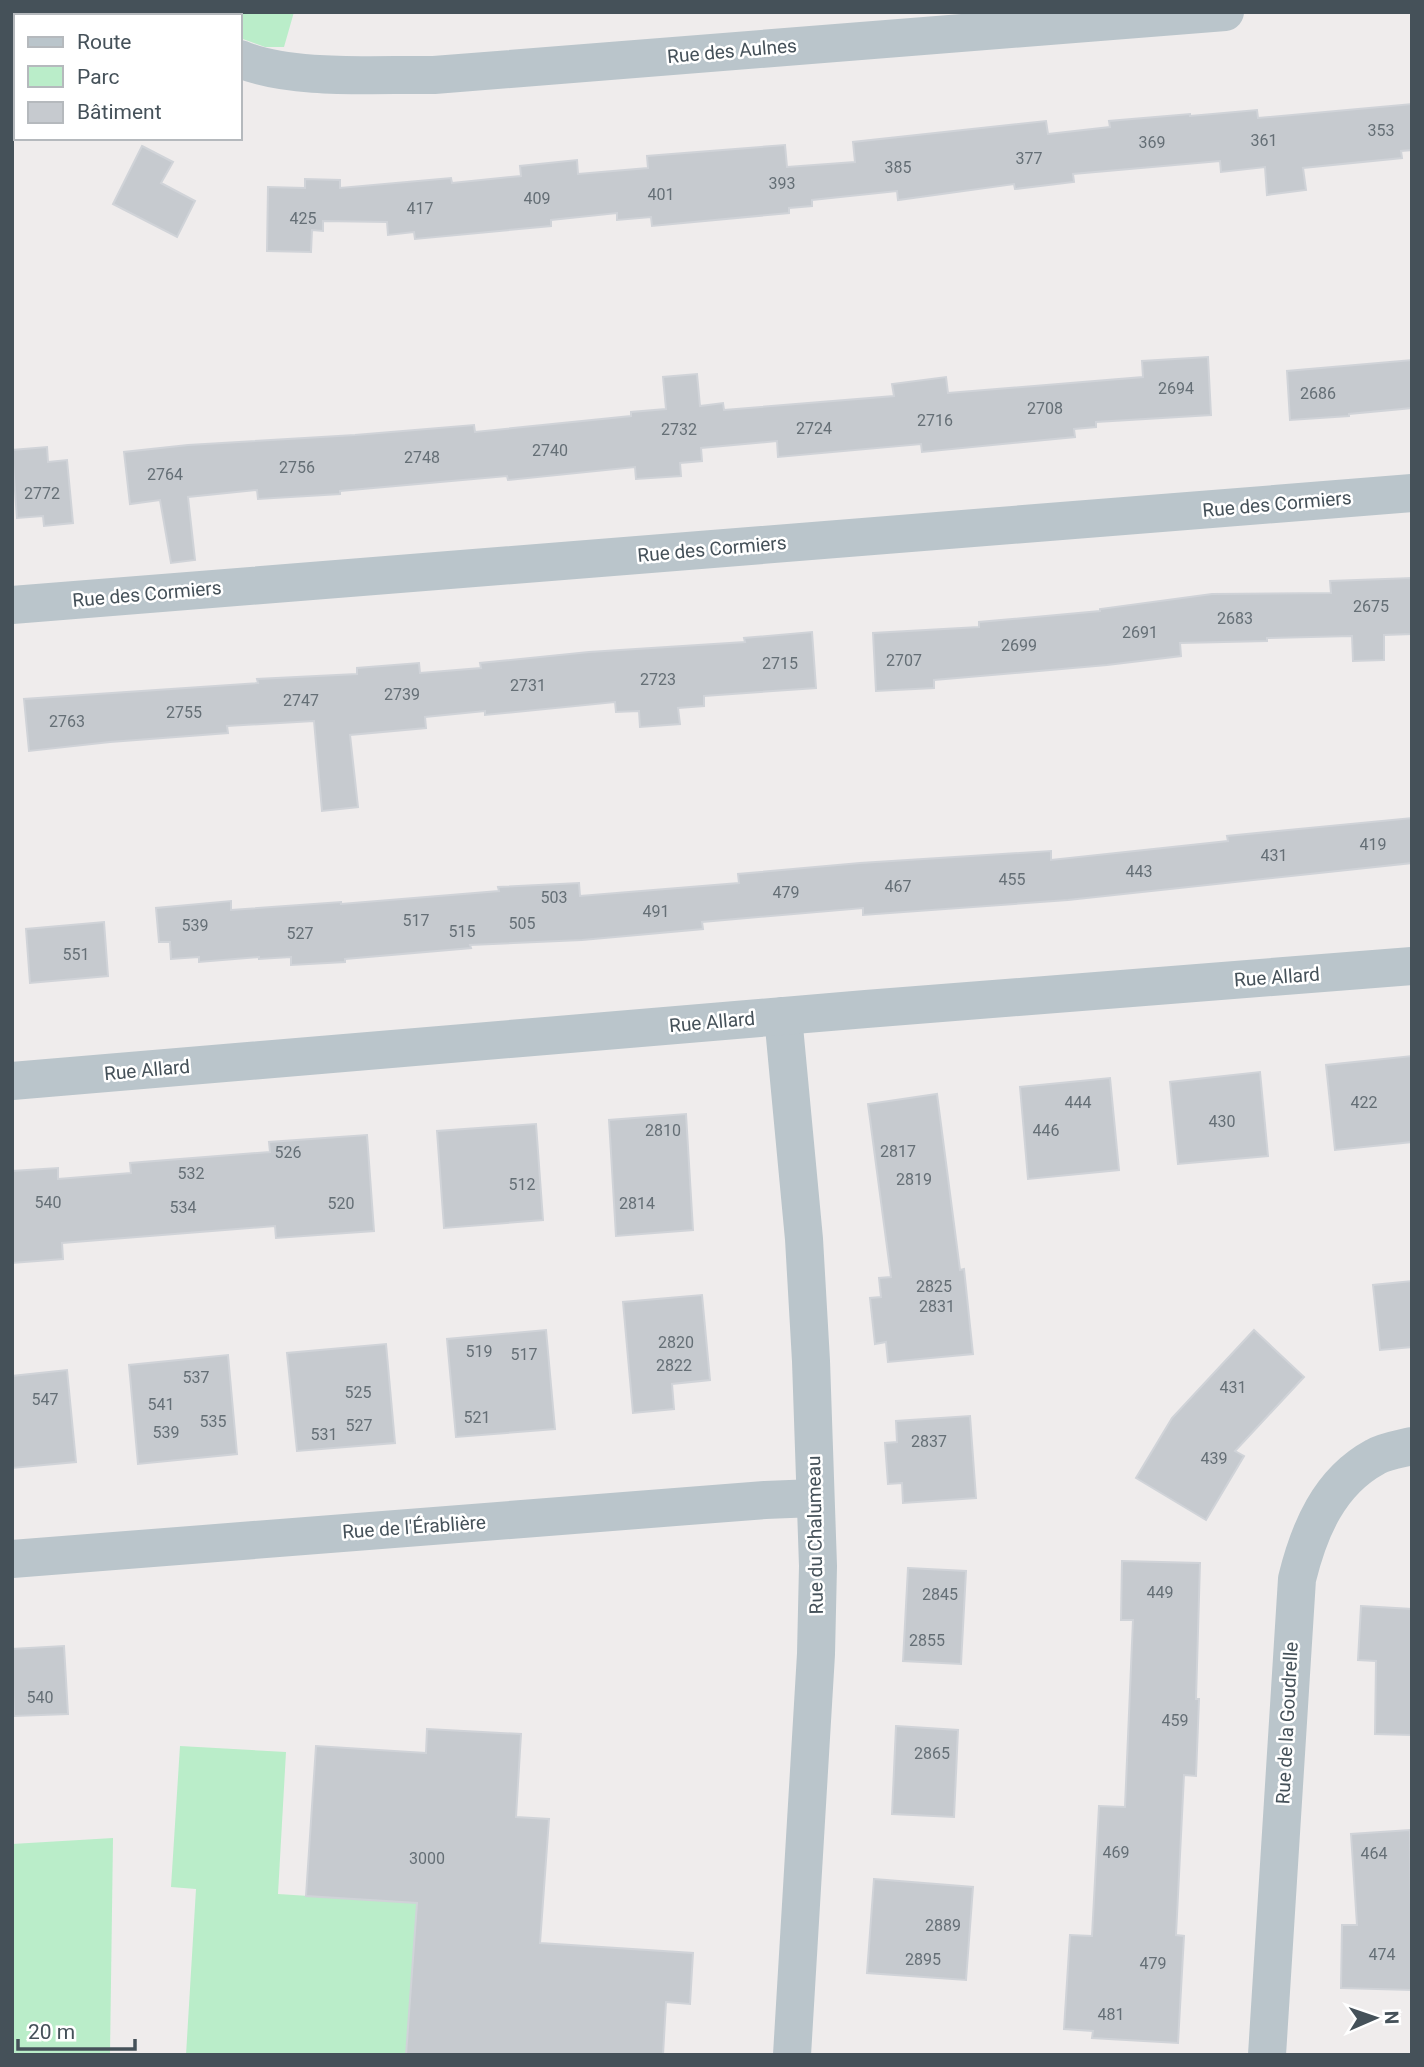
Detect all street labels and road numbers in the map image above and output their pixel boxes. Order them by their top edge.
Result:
street label: Rue des Aulnes [666,34,798,68]
street label: Rue des Cormiers [1202,486,1352,522]
street label: Rue des Cormiers [637,531,787,567]
street label: Rue des Cormiers [72,576,222,612]
street label: Rue Allard [1233,963,1321,991]
street label: Rue Allard [668,1007,756,1037]
street label: Rue Allard [103,1055,191,1085]
street label: Rue du Chalumeau [802,1455,828,1615]
street label: Rue de l'Érablière [341,1511,487,1543]
street label: Rue de la Goudrelle [1271,1641,1303,1805]

